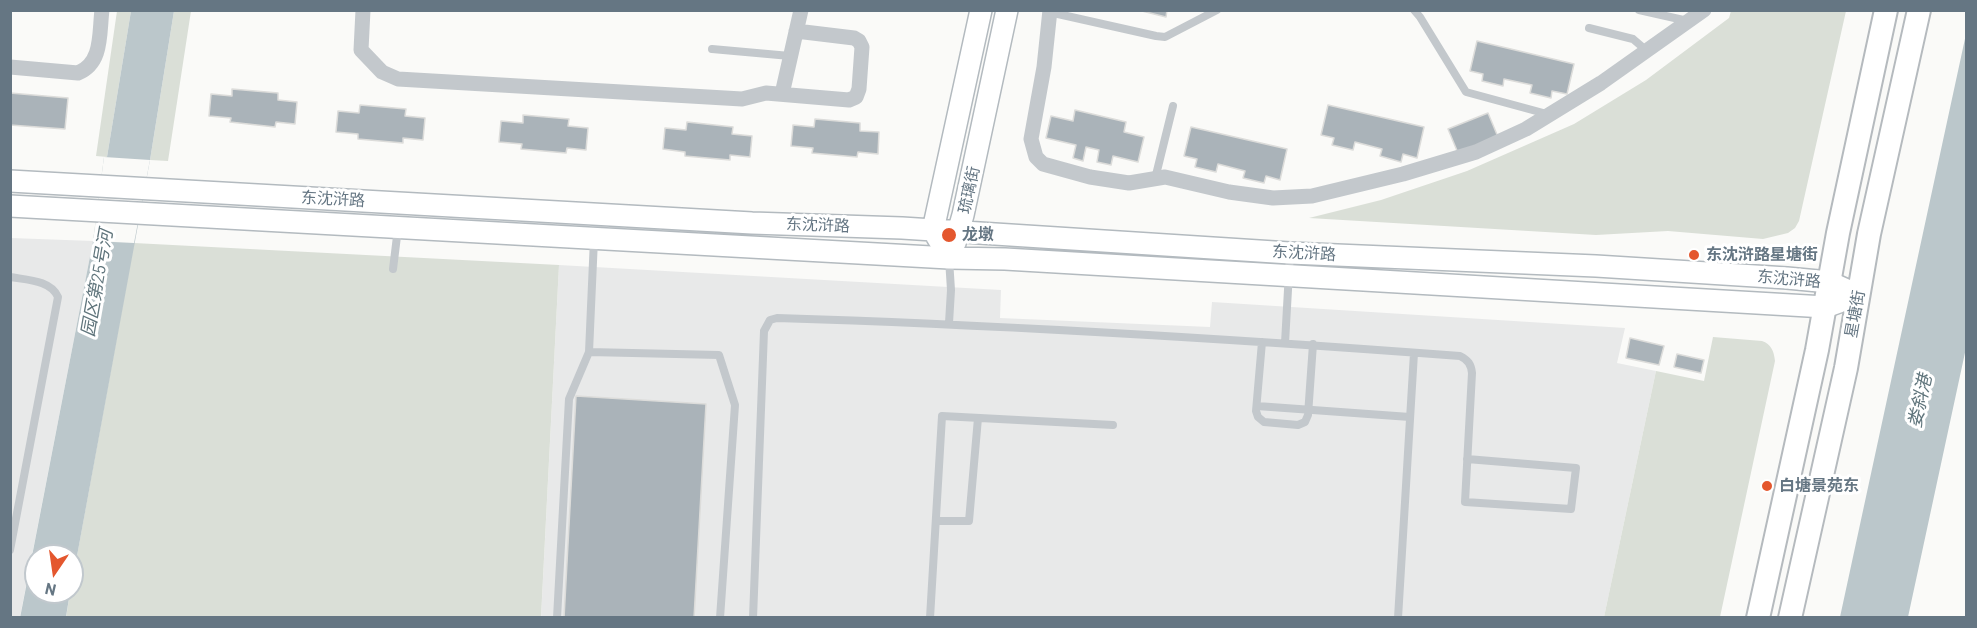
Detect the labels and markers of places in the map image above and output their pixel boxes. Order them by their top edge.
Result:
place label: 龙墩 [962,225,994,245]
marker: 龙墩 [940,226,958,244]
place label: 东沈浒路星塘街 [1706,245,1818,265]
marker: 东沈浒路星塘街 [1687,248,1701,262]
place label: 白塘景苑东 [1779,476,1859,496]
marker: 白塘景苑东 [1760,479,1774,493]

